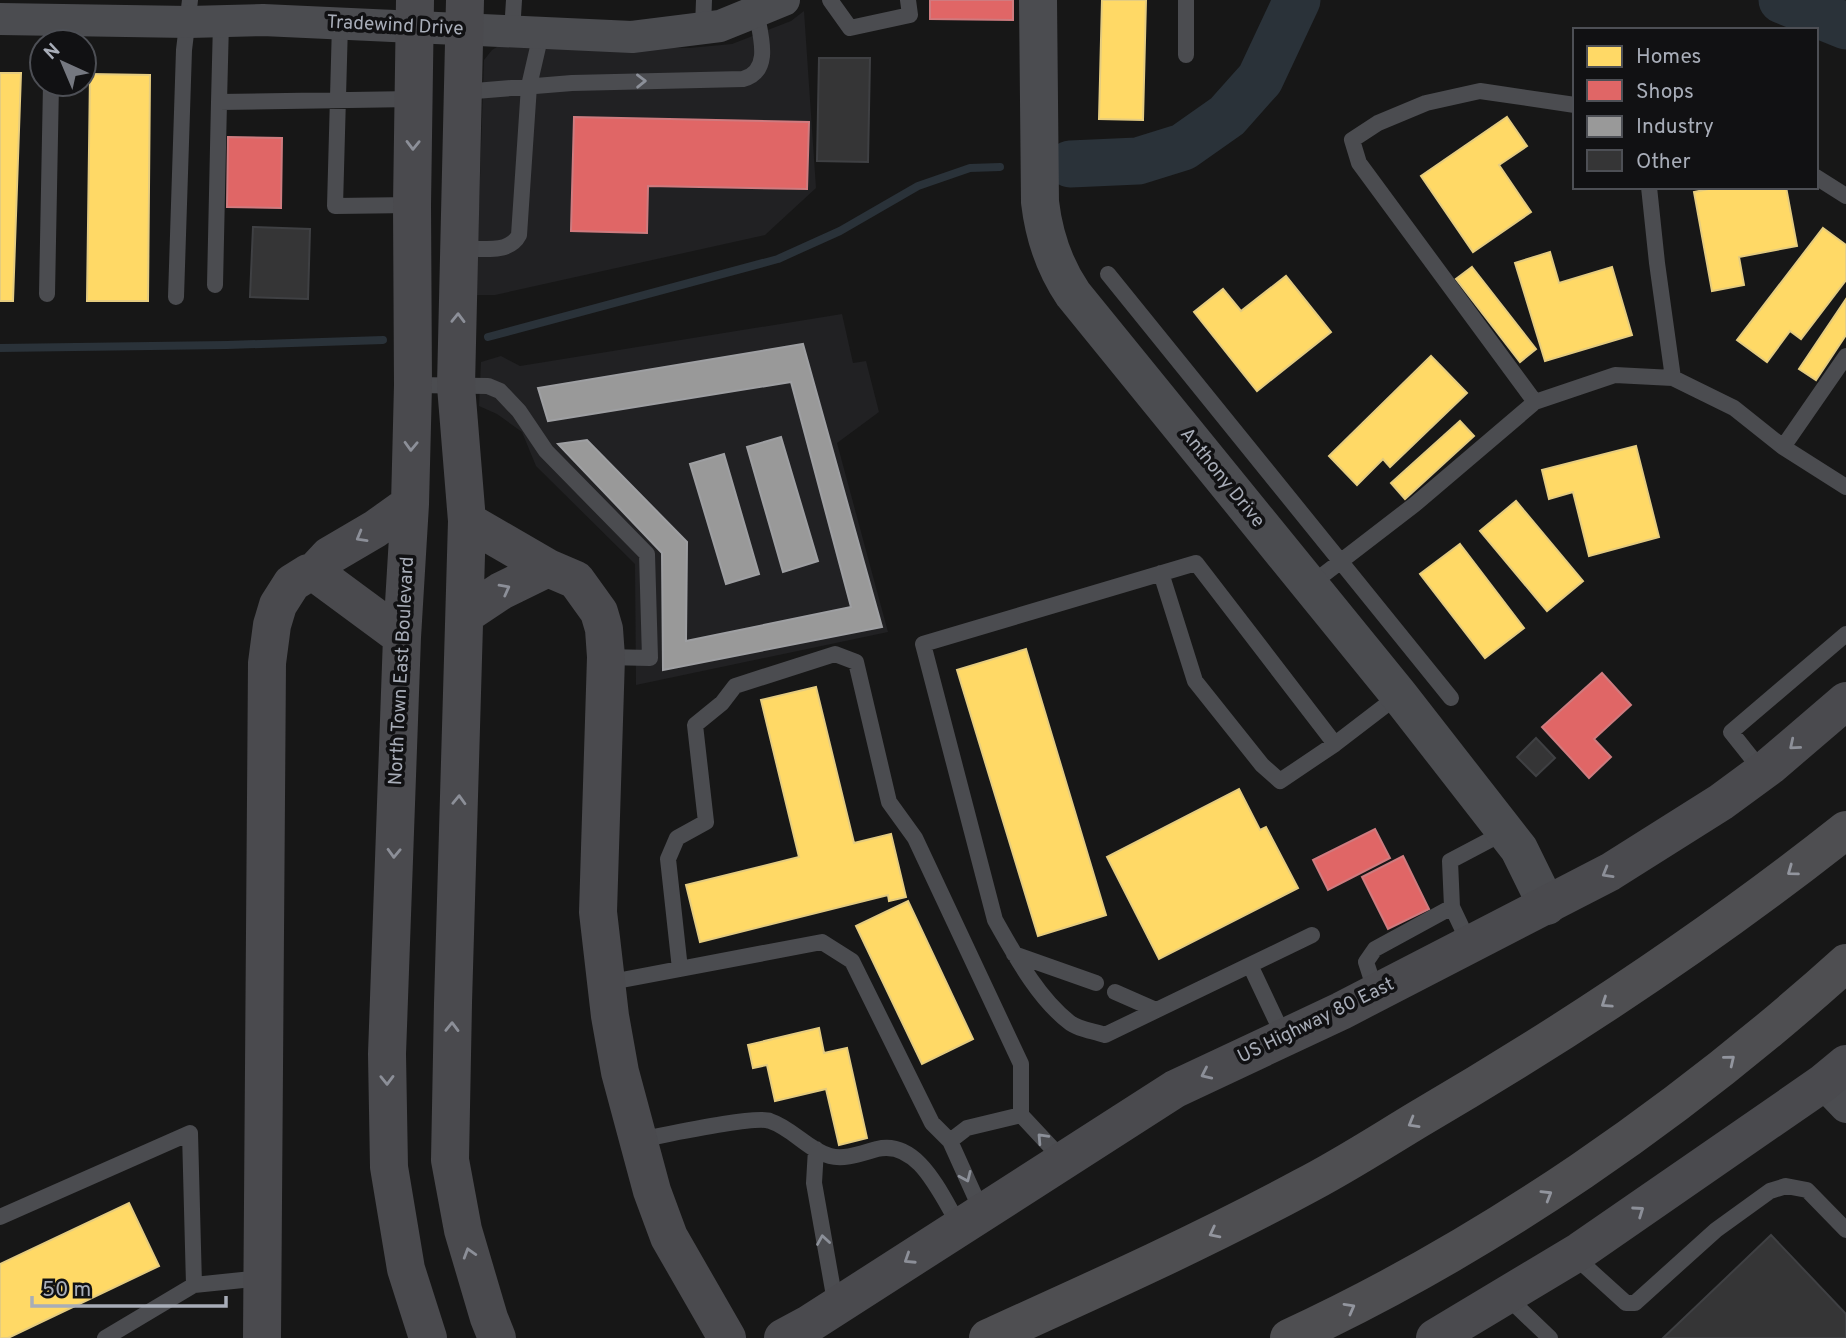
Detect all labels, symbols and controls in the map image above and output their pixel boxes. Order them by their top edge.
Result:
street label: Tradewind Drive [326,10,464,42]
north arrow [28,28,98,98]
legend [1573,28,1818,189]
text: N [39,39,66,66]
text: Homes [1636,44,1701,71]
one-way arrow [635,74,646,89]
text: Shops [1636,79,1694,106]
text: Industry [1636,114,1714,141]
one-way arrow [406,139,421,150]
text: Other [1636,149,1691,176]
one-way arrow [450,312,465,323]
street label: Anthony Drive [1174,423,1270,533]
one-way arrow [404,440,419,451]
one-way arrow [356,529,368,542]
street label: North Town East Boulevard [384,556,420,786]
one-way arrow [498,584,510,597]
one-way arrow [1789,737,1802,749]
one-way arrow [451,794,467,805]
one-way arrow [387,847,402,858]
one-way arrow [1787,863,1800,875]
one-way arrow [1601,865,1614,878]
street label: US Highway 80 East [1234,973,1398,1069]
one-way arrow [1601,995,1614,1008]
one-way arrow [444,1022,460,1032]
one-way arrow [1722,1056,1735,1068]
one-way arrow [1201,1066,1213,1080]
one-way arrow [379,1075,395,1086]
one-way arrow [1408,1115,1421,1128]
one-way arrow [1038,1133,1051,1146]
one-way arrow [958,1170,972,1182]
one-way arrow [1540,1190,1553,1203]
one-way arrow [1631,1206,1644,1219]
one-way arrow [1209,1224,1221,1238]
one-way arrow [816,1234,831,1245]
one-way arrow [463,1247,478,1259]
one-way arrow [904,1251,917,1264]
scale bar [32,1264,226,1308]
text: 50 m [42,1277,91,1304]
one-way arrow [1343,1303,1356,1317]

